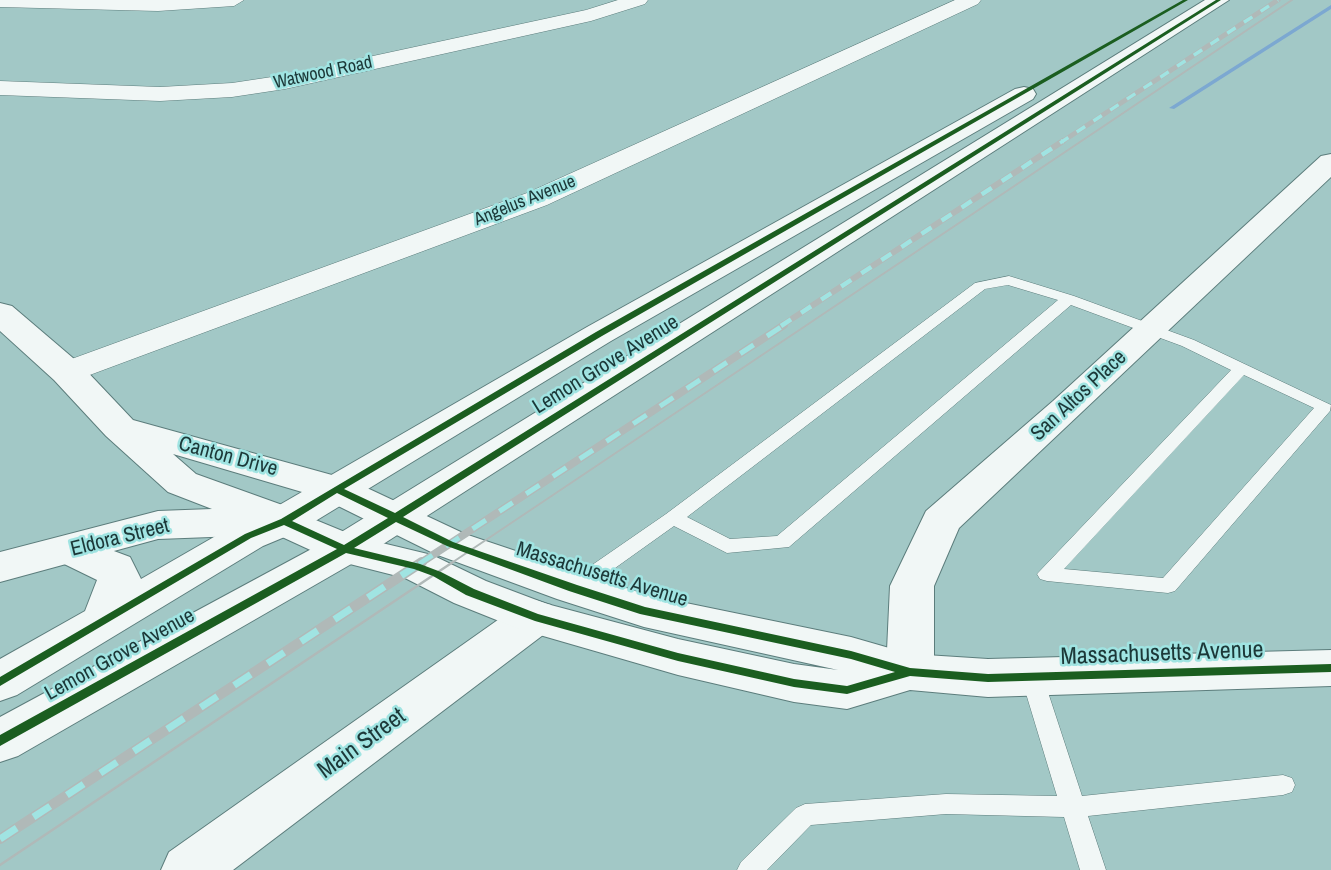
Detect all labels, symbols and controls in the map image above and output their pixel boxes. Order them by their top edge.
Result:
street label: Watwood Road [272,52,374,94]
street label: Angelus Avenue [471,171,579,231]
street label: Lemon Grove Avenue [528,310,684,420]
street label: San Altos Place [1026,345,1132,447]
street label: Canton Drive [176,432,280,482]
street label: Eldora Street [68,514,172,562]
street label: Massachusetts Avenue [513,537,691,613]
street label: Lemon Grove Avenue [41,603,199,707]
street label: Massachusetts Avenue [1060,636,1264,672]
street label: Main Street [312,702,412,786]

